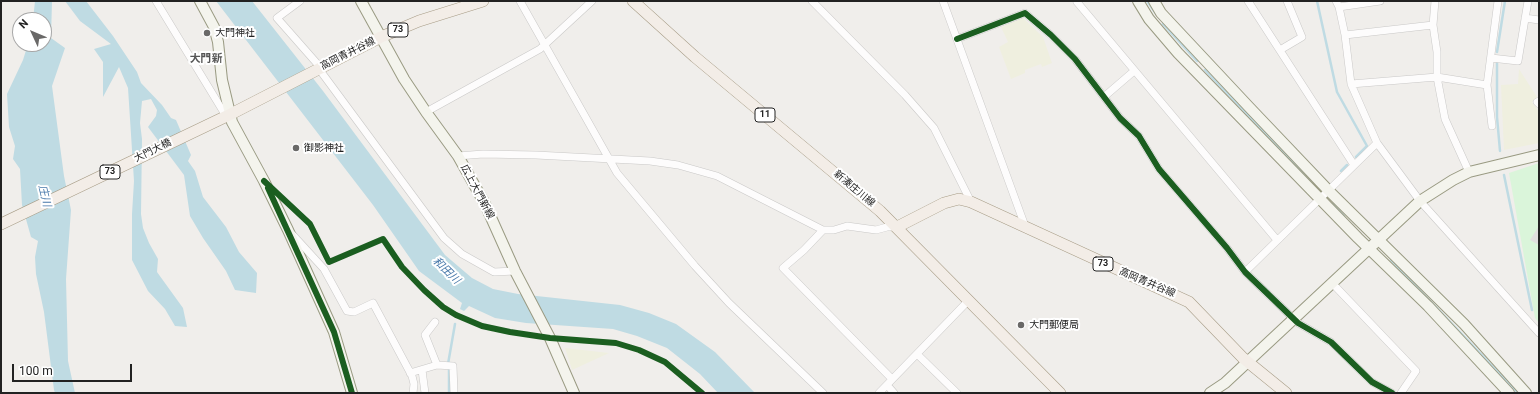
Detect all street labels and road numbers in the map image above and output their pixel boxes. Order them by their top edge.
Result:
road number: 73 [388,23,408,37]
street label: 高岡青井谷線 [319,35,377,73]
road number: 11 [755,108,775,122]
street label: 大門大橋 [132,137,174,165]
street label: 広上大門新線 [458,163,496,221]
road number: 73 [100,165,120,179]
street label: 新湊庄川線 [831,168,877,210]
road number: 73 [1093,257,1113,271]
street label: 高岡青井谷線 [1117,266,1177,300]

